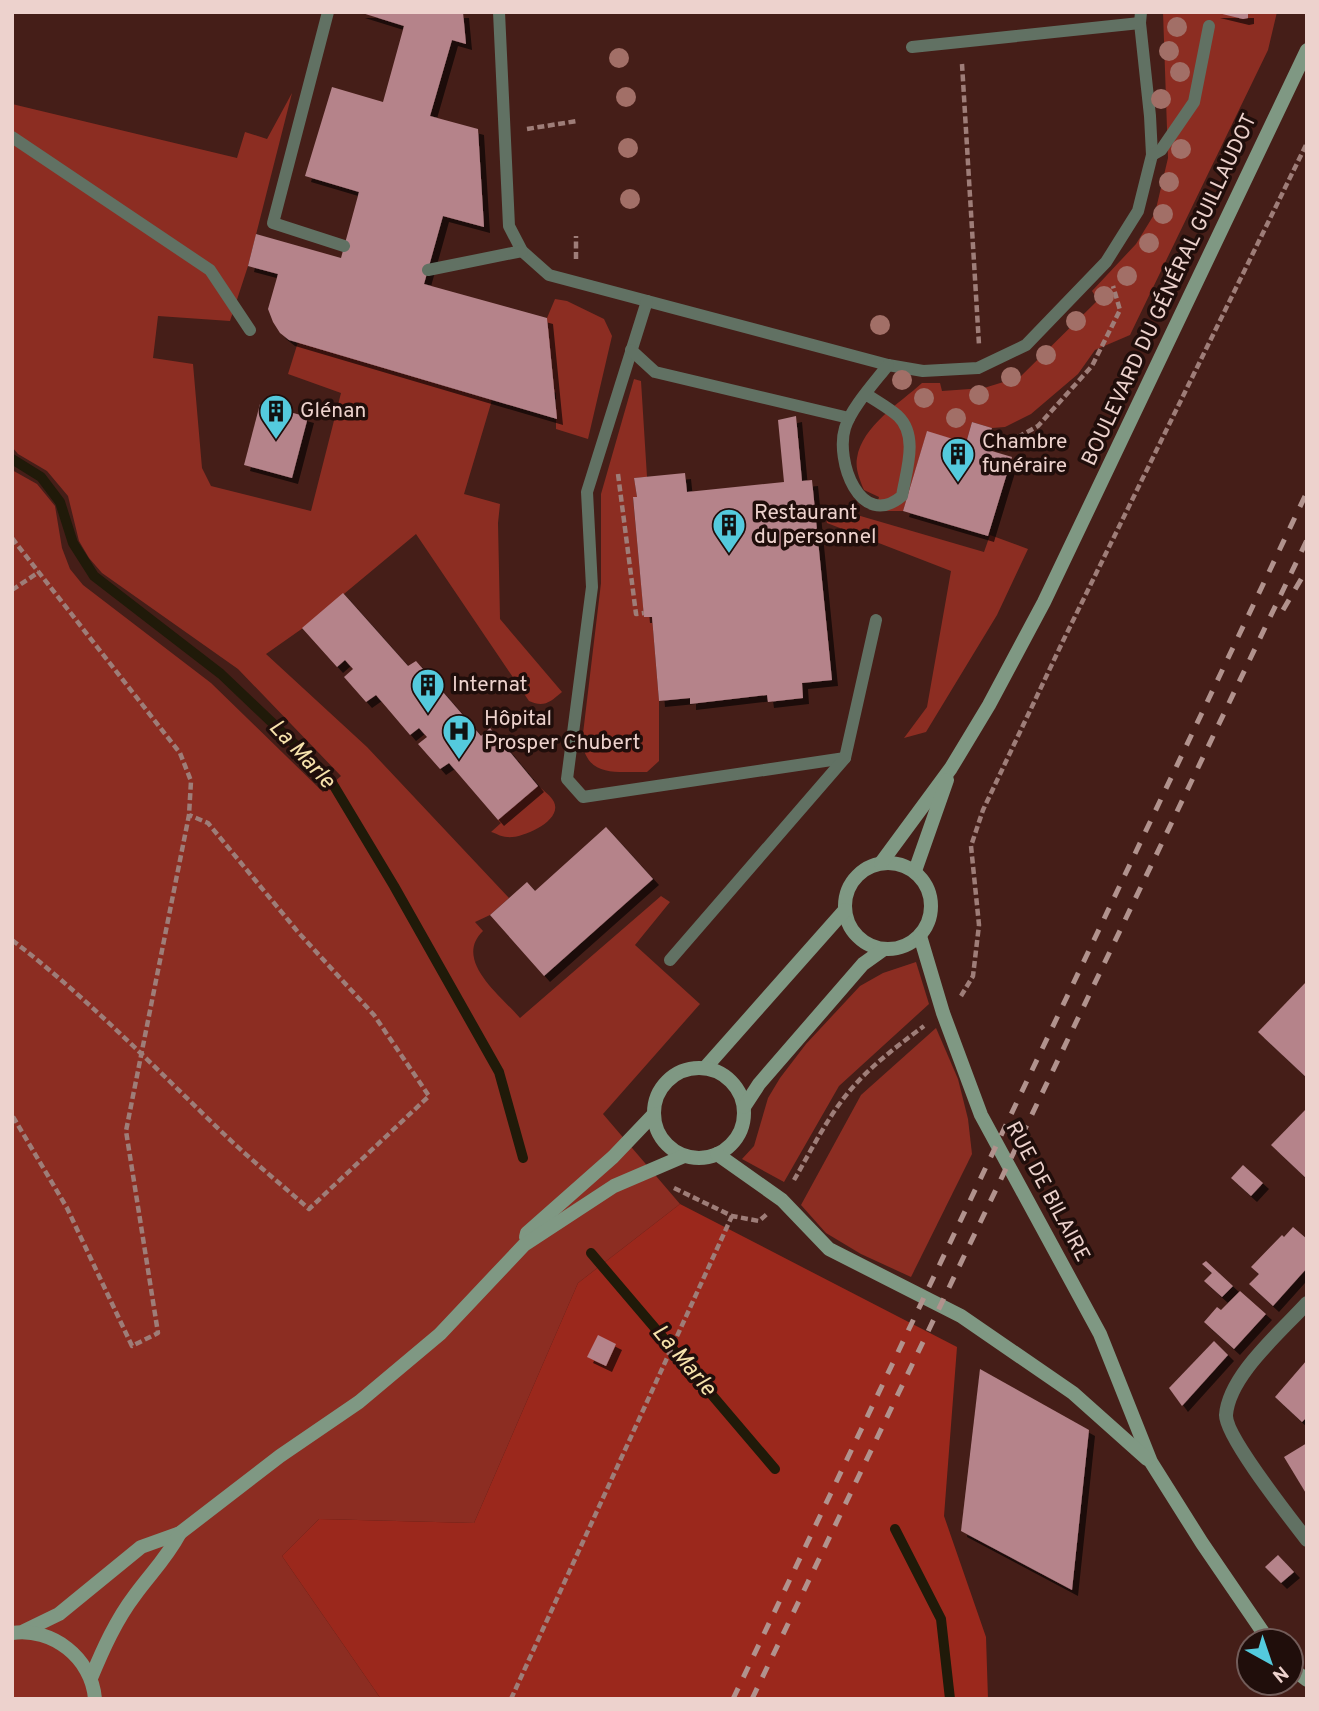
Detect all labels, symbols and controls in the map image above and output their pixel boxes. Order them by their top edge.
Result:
street label: BOULEVARD DU GÉNÉRAL GUILLAUDOT [1075,109,1264,470]
building icon: Glénan [257,392,295,441]
place label: Glénan [300,398,366,425]
place label: Chambre funéraire [982,429,1067,480]
building icon: Chambre funéraire [939,435,977,484]
place label: Restaurant du personnel [754,500,877,551]
building icon: Restaurant du personnel [710,506,748,555]
building icon: Internat [409,666,447,715]
place label: Internat [452,672,527,699]
place label: Hôpital Prosper Chubert [484,706,640,757]
hospital icon: Hôpital Prosper Chubert [440,712,478,761]
water label: La Marle [261,714,341,797]
street label: RUE DE BILAIRE [999,1117,1095,1267]
water label: La Marle [645,1319,722,1404]
north arrow [1235,1627,1305,1697]
text: N [1267,1660,1293,1687]

